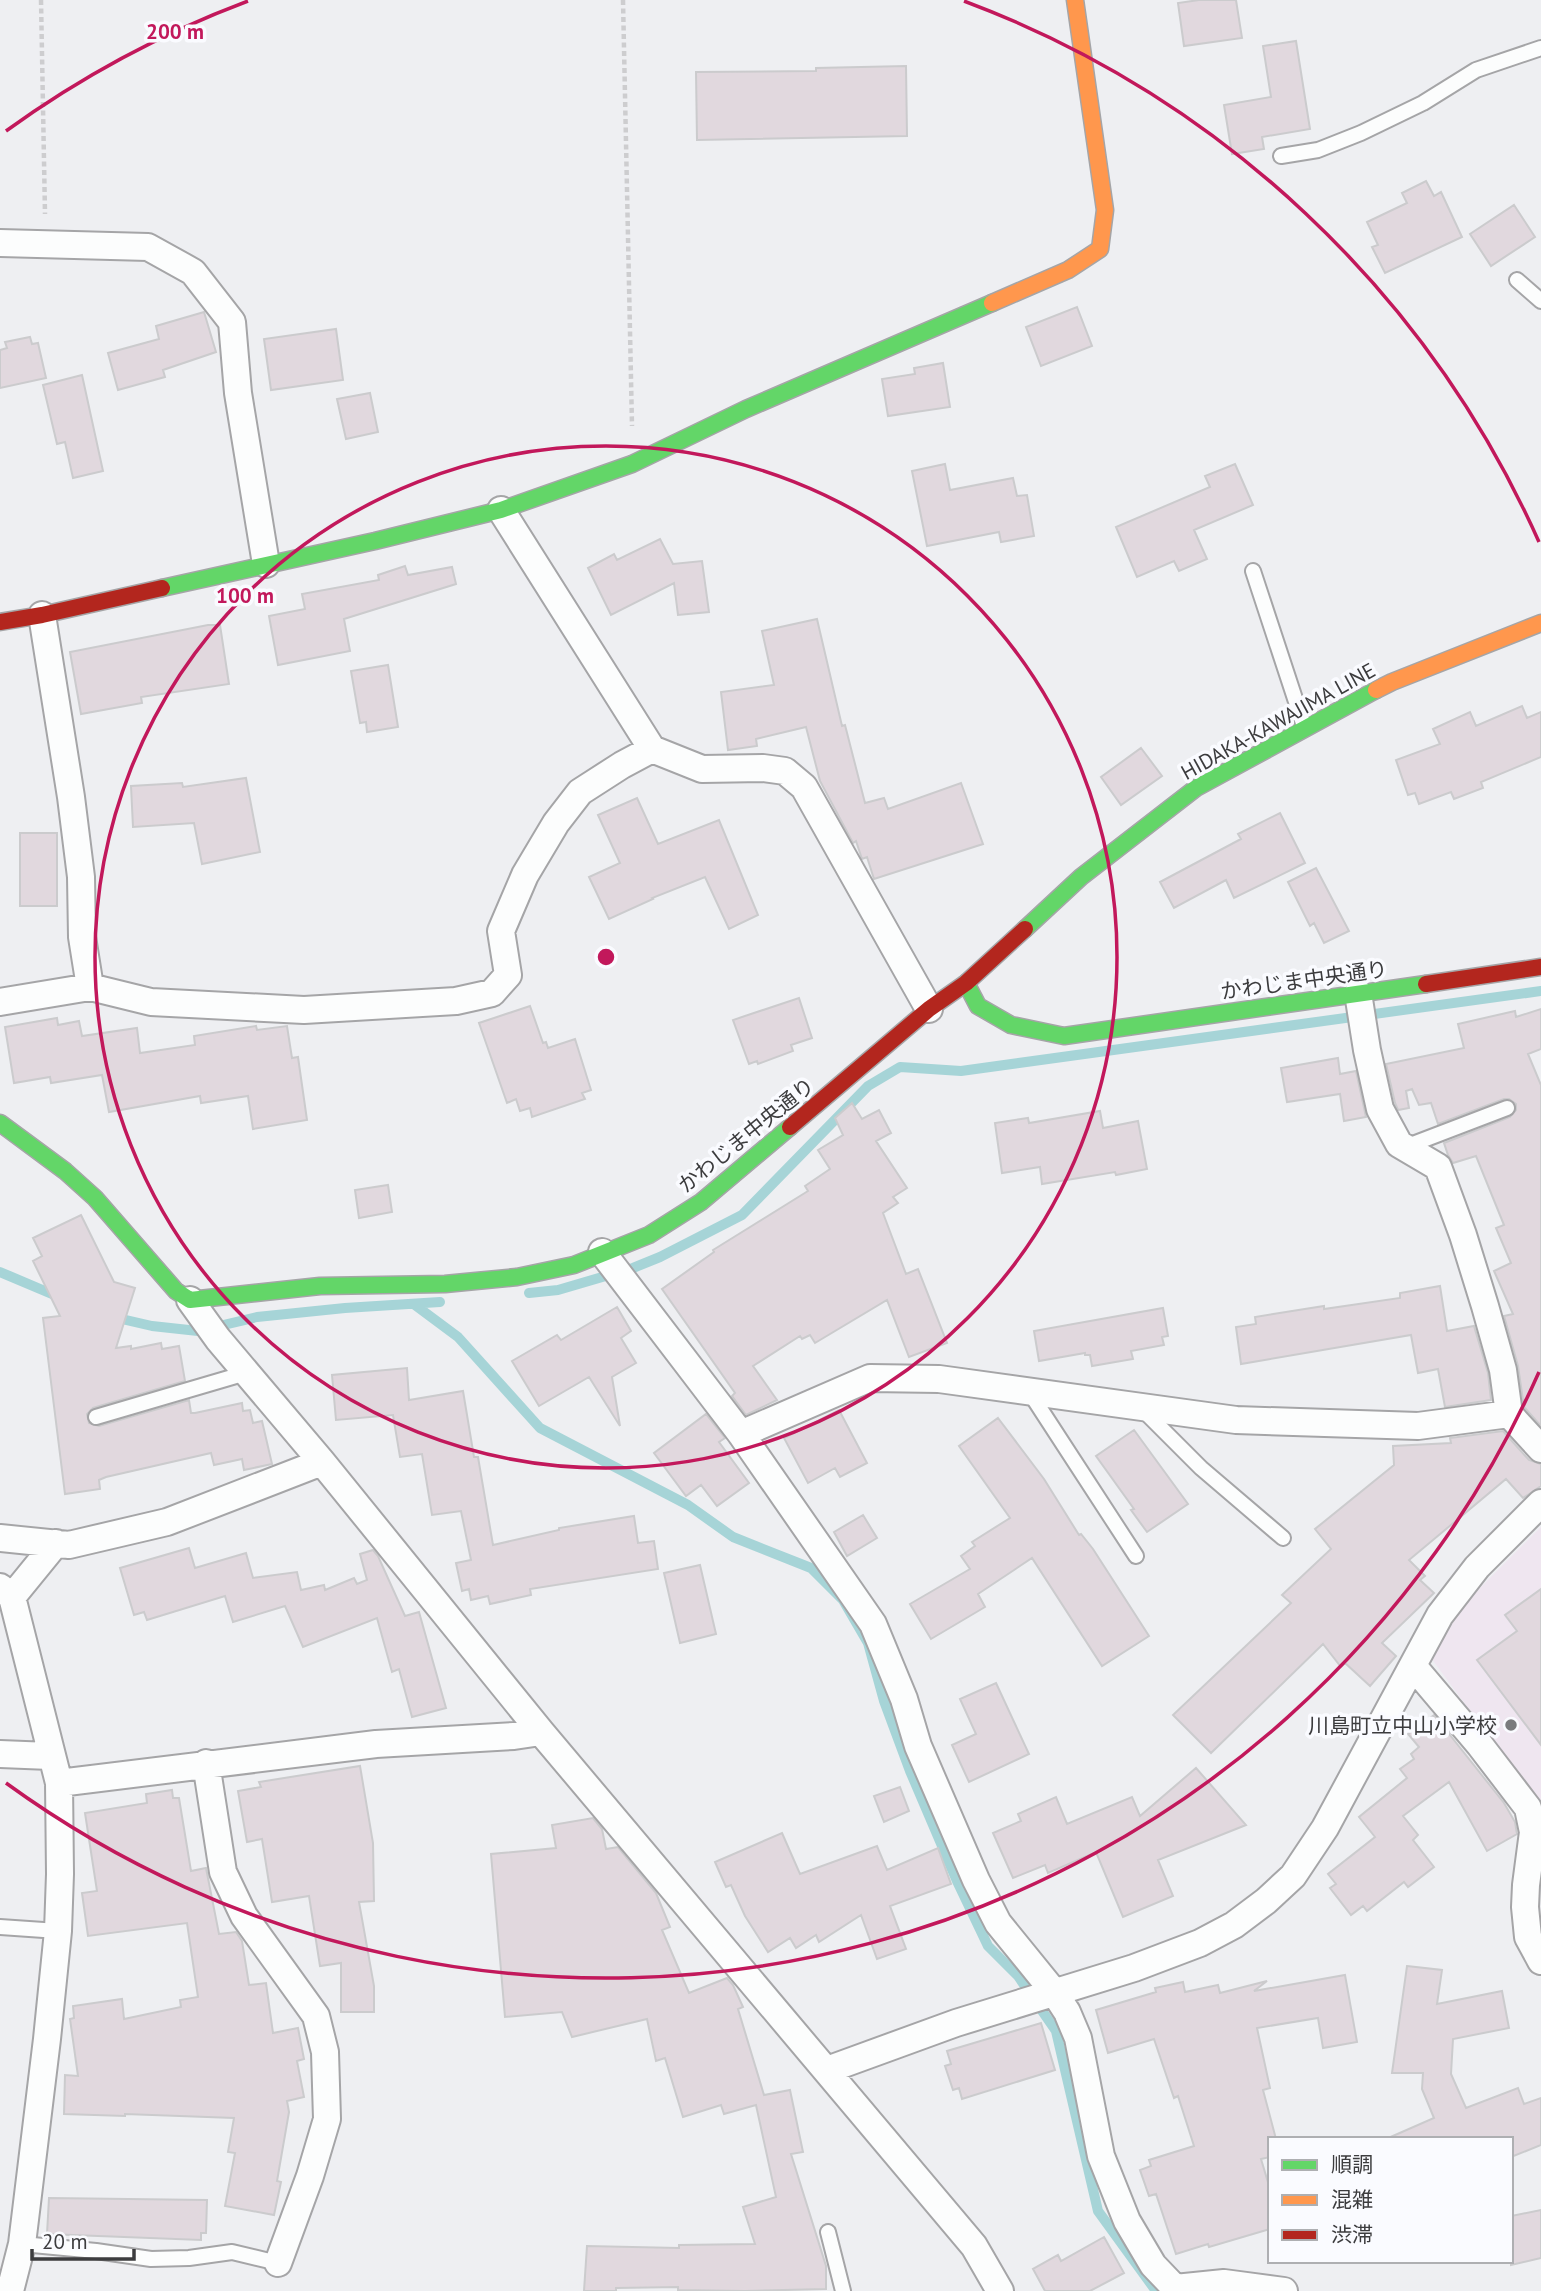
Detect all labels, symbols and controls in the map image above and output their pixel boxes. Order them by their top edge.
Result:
text: 200 m [146,18,204,45]
text: 100 m [216,582,274,609]
street label: HIDAKA-KAWAJIMA LINE [1176,656,1380,786]
centre of rings [594,945,618,969]
street label: かわじま中央通り [1219,955,1389,1005]
street label: かわじま中央通り [672,1072,820,1198]
place label: 川島町立中山小学校 [1308,1712,1497,1739]
marker: 川島町立中山小学校 [1503,1717,1519,1733]
legend [1268,2137,1513,2263]
text: 順調 [1331,2151,1373,2178]
text: 混雑 [1331,2186,1373,2213]
scale bar [32,2218,133,2262]
text: 渋滞 [1331,2221,1373,2248]
text: 20 m [42,2228,88,2255]

